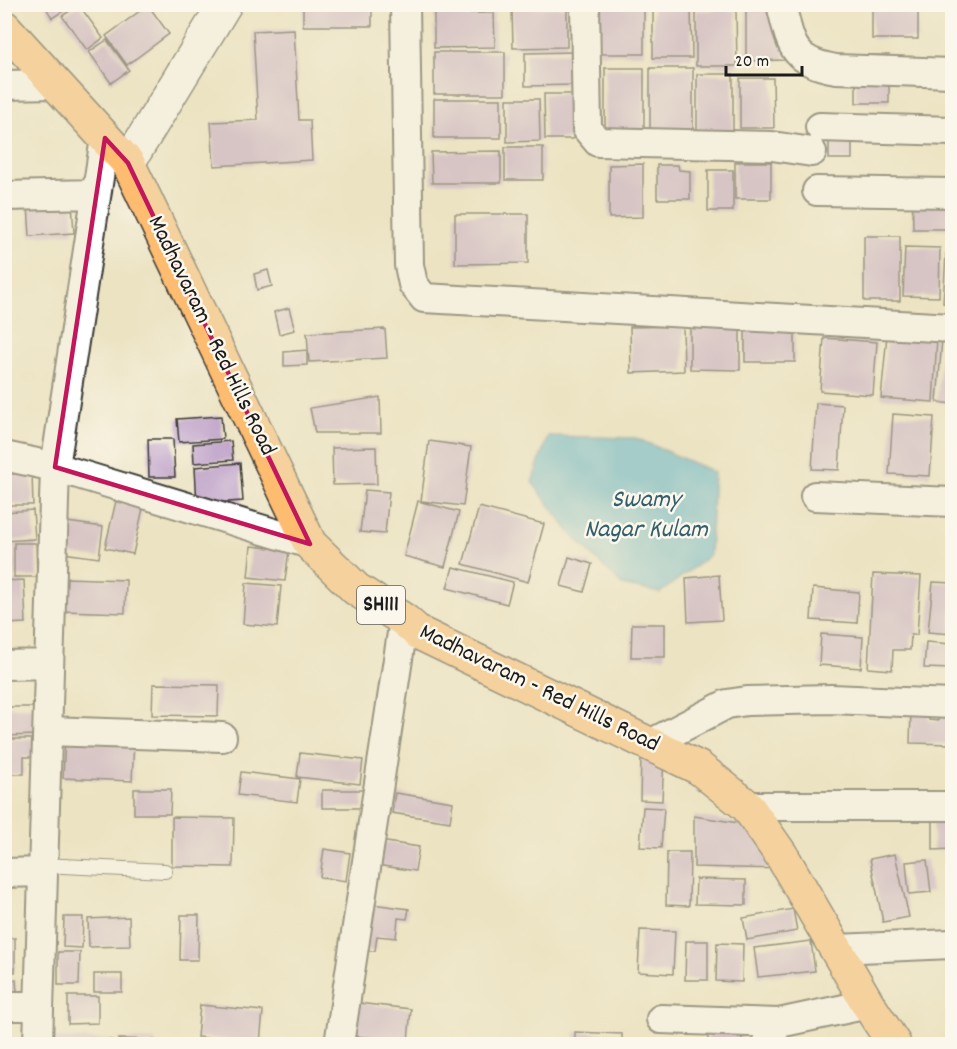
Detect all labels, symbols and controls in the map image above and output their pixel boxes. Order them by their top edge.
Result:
scale bar [726,39,802,77]
text: 20 m [735,50,769,75]
street label: Madhavaram - Red Hills Road [138,210,284,462]
water label: Swamy Nagar Kulam [584,482,709,549]
road number: SH111 [357,586,405,624]
street label: Madhavaram - Red Hills Road [413,616,665,762]

